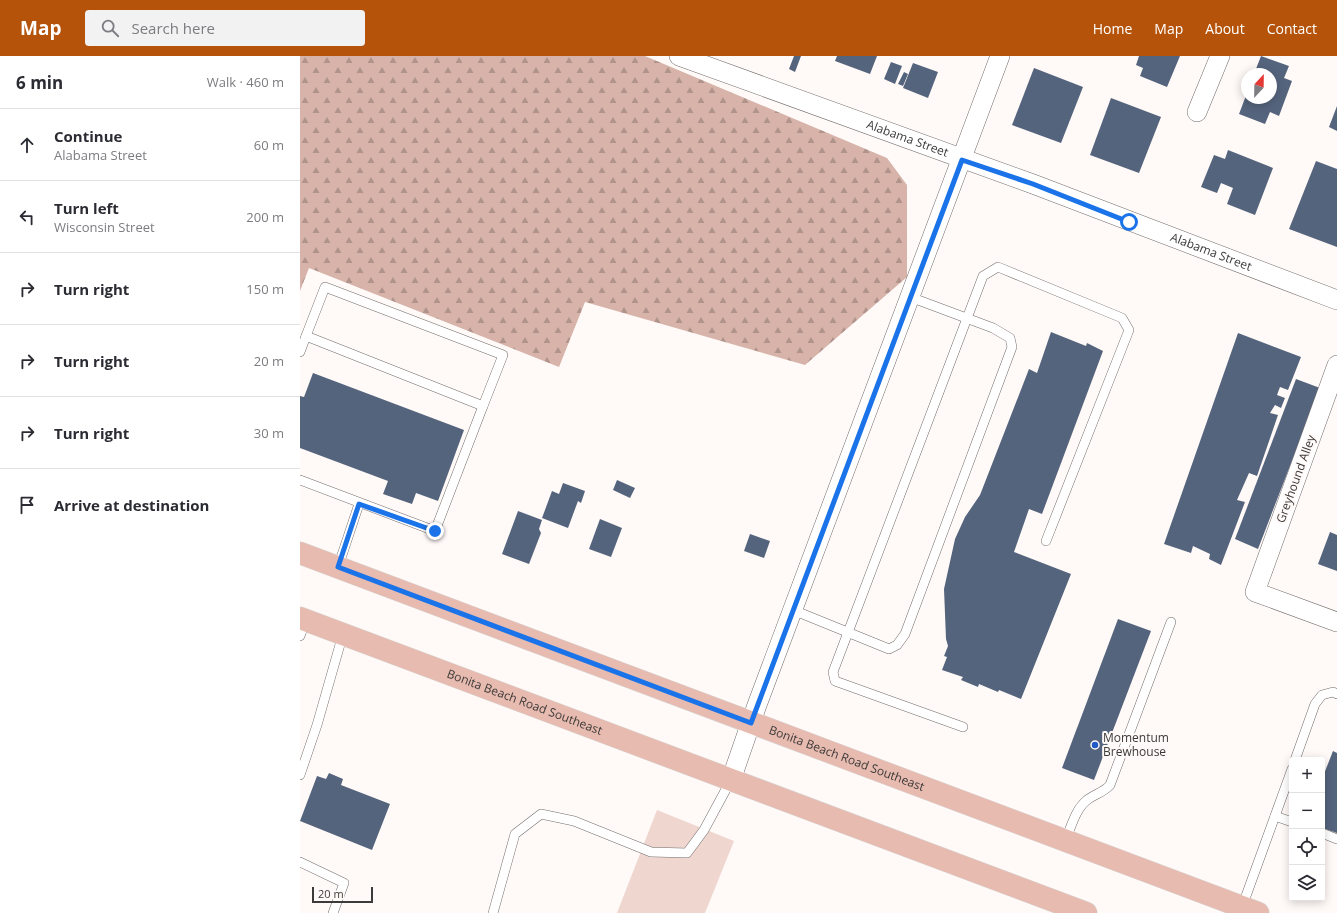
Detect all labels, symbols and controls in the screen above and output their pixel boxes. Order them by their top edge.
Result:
search box [85,10,365,46]
text: Map [20,15,61,41]
icon: search [99,17,121,39]
text: Search here [131,18,215,38]
text: Home [1093,19,1132,38]
text: Map [1154,19,1183,38]
text: About [1205,19,1245,38]
text: Contact [1267,19,1317,38]
north arrow [1241,68,1277,104]
text: 6 min [16,71,63,94]
text: Walk · 460 m [207,73,284,91]
street label: Alabama Street [864,116,951,161]
text: Continue [54,126,122,146]
icon: ahead [16,134,38,156]
text: 60 m [254,136,284,154]
text: Alabama Street [54,146,147,164]
text: Turn left [54,198,119,218]
icon: left [16,206,38,228]
text: 200 m [246,208,284,226]
route start [1120,213,1138,231]
text: Wisconsin Street [54,218,155,236]
street label: Alabama Street [1168,228,1254,275]
icon: right [16,278,38,300]
text: Turn right [54,279,129,299]
text: 150 m [246,280,284,298]
icon: right [16,350,38,372]
text: Turn right [54,351,129,371]
text: 20 m [254,352,284,370]
icon: right [16,422,38,444]
text: Turn right [54,423,129,443]
text: 30 m [254,424,284,442]
street label: Greyhound Alley [1272,432,1320,525]
icon: arrive [16,494,38,516]
text: Arrive at destination [54,495,209,515]
route end [426,522,444,540]
street label: Bonita Beach Road Southeast [445,665,605,739]
street label: Bonita Beach Road Southeast [767,721,927,795]
place label: Momentum Brewhouse [1103,729,1169,760]
marker: Momentum Brewhouse [1090,740,1100,750]
map controls [1289,757,1325,901]
button: + [1289,757,1325,793]
button: − [1289,793,1325,829]
button: locate [1289,829,1325,865]
button: layers [1289,865,1325,901]
scale bar [312,885,373,904]
text: 20 m [318,886,344,901]

